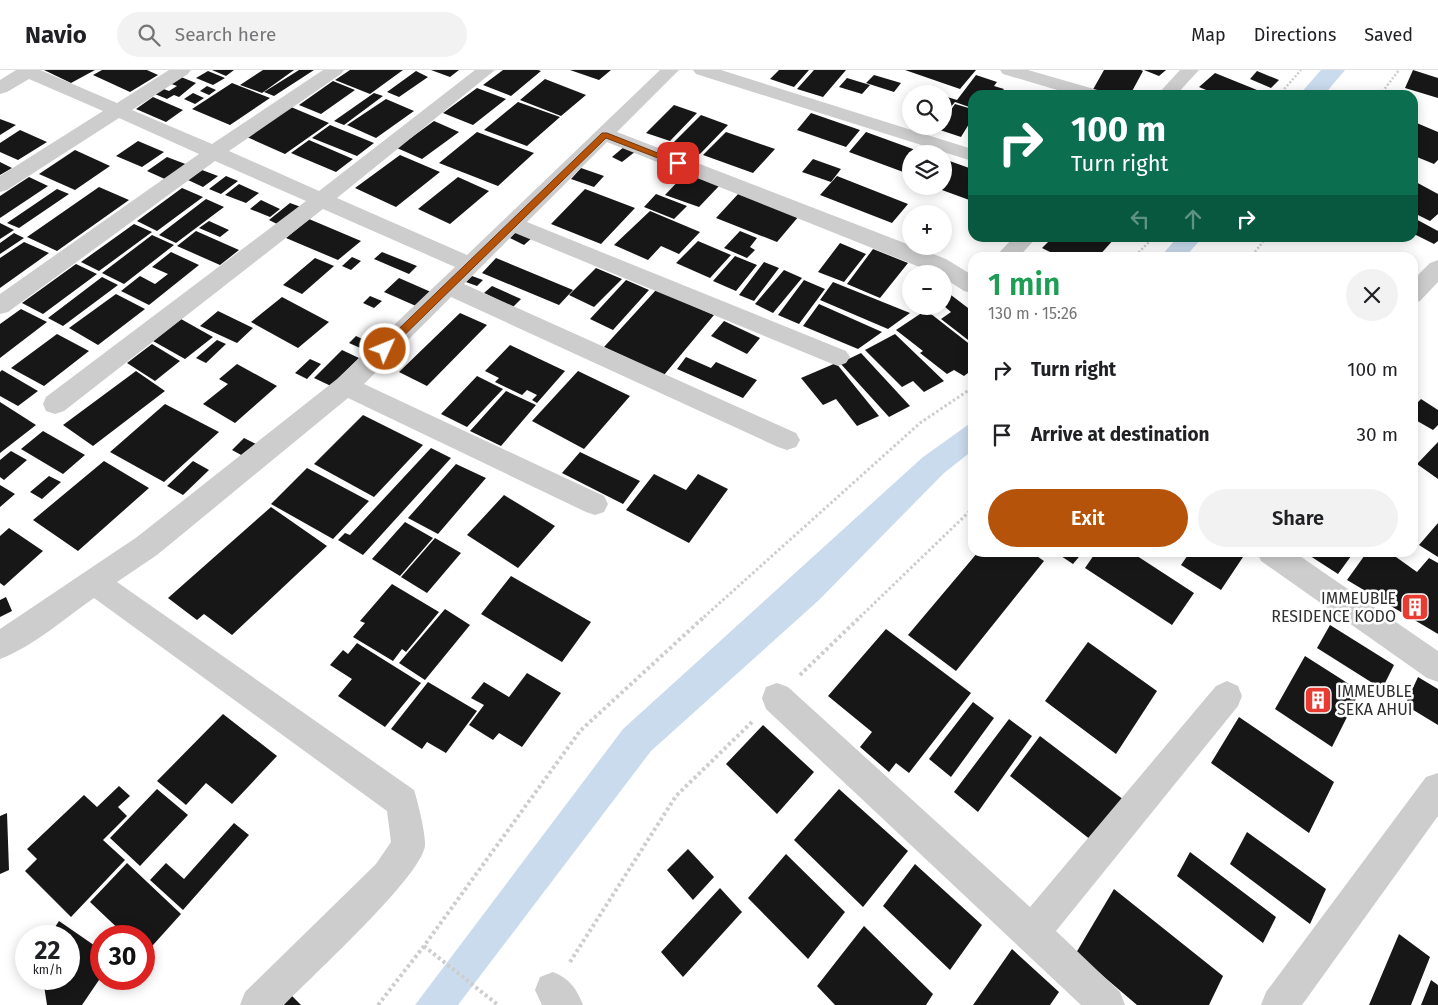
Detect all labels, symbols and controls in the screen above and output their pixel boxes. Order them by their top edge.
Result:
search box [117,12,467,57]
text: Navio [25,21,87,49]
icon: search [135,21,163,49]
text: Search here [175,23,276,46]
text: Map [1191,24,1226,46]
text: Directions [1254,24,1336,46]
text: Saved [1364,24,1413,46]
map controls [902,85,952,315]
button: search [902,85,952,135]
text: 100 m [1071,108,1166,150]
icon: right [988,110,1053,175]
pin [657,142,699,184]
button: layers [902,145,952,195]
icon: arrive [664,149,692,177]
text: Turn right [1071,150,1168,177]
button: + [902,205,952,255]
icon: left [1126,205,1154,233]
icon: ahead [1179,205,1207,233]
icon: right [1232,205,1260,233]
button: − [902,265,952,315]
text: 1 min [988,267,1060,303]
button: close [1346,269,1398,321]
text: 130 m · 15:26 [988,304,1077,323]
position arrow [358,322,410,374]
icon: right [988,356,1016,384]
text: Turn right [1031,358,1116,381]
text: 100 m [1347,358,1398,381]
icon: arrive [988,421,1016,449]
text: Arrive at destination [1031,423,1210,446]
text: 30 m [1357,423,1398,446]
button: Exit [988,489,1188,547]
button: Share [1198,489,1398,547]
place label: IMMEUBLE RESIDENCE KODO [1271,589,1396,626]
building icon: IMMEUBLE RESIDENCE KODO [1400,592,1430,622]
place label: IMMEUBLE SEKA AHUI [1337,682,1412,719]
building icon: IMMEUBLE SEKA AHUI [1303,685,1333,715]
speed limit sign: 30 [90,925,155,990]
text: 22 [35,936,60,966]
text: km/h [33,963,62,977]

